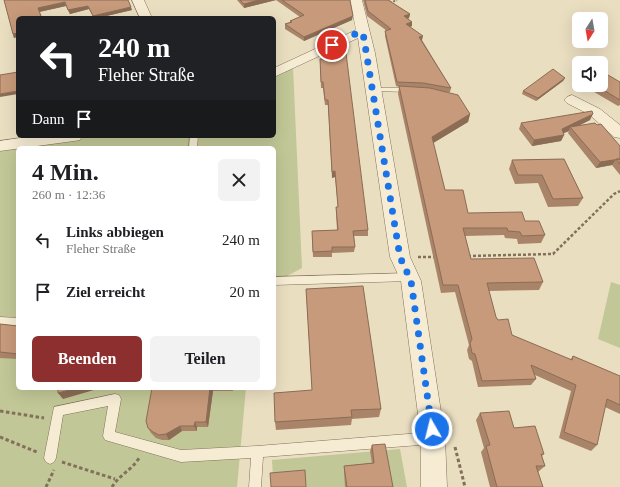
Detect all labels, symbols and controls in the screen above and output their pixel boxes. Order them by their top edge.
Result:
north arrow [572,12,608,48]
map controls [572,12,608,92]
pin [315,28,349,62]
icon: left [32,32,84,84]
text: 240 m [98,32,170,63]
icon: arrive [321,34,343,56]
button: sound [572,56,608,92]
text: Fleher Straße [98,65,194,85]
icon: arrive [73,108,95,130]
text: Dann [32,111,65,127]
text: 4 Min. [32,159,99,185]
button: close [218,159,260,201]
text: 260 m · 12:36 [32,187,105,202]
text: Links abbiegen [66,224,164,240]
icon: left [32,229,54,251]
text: 240 m [222,232,260,248]
text: Fleher Straße [66,241,136,256]
icon: arrive [32,281,54,303]
text: Ziel erreicht [66,284,145,300]
text: 20 m [230,284,260,300]
button: Beenden [32,336,142,382]
button: Teilen [150,336,260,382]
position arrow [411,408,453,450]

